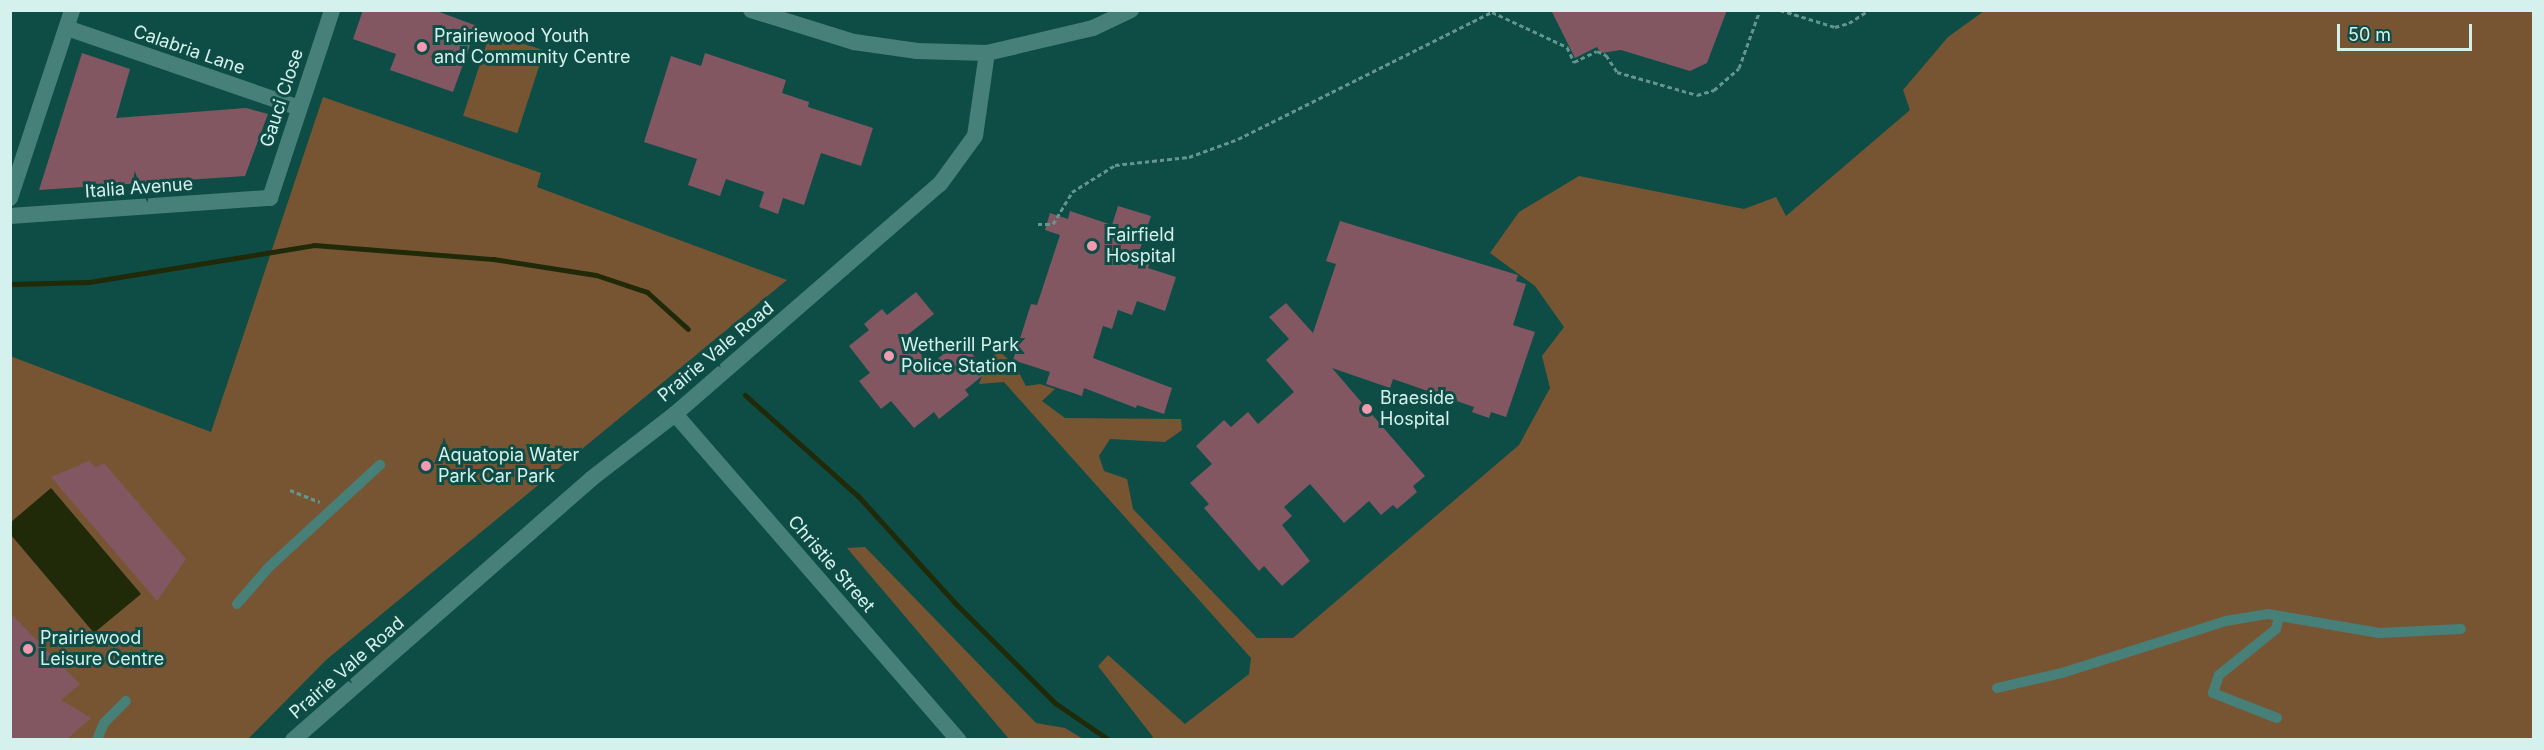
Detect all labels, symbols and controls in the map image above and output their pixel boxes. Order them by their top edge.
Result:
scale bar [2340,12,2475,50]
street label: Calabria Lane [130,21,248,79]
text: 50 m [2348,24,2391,45]
place label: Prairiewood Youth and Community Centre [434,26,630,68]
marker: Prairiewood Youth and Community Centre [415,40,429,54]
street label: Gauci Close [256,46,308,150]
street label: Italia Avenue [84,173,194,203]
place label: Fairfield Hospital [1106,225,1175,268]
marker: Fairfield Hospital [1083,237,1101,255]
street label: Prairie Vale Road [654,297,778,407]
place label: Wetherill Park Police Station [901,335,1019,378]
marker: Wetherill Park Police Station [882,349,896,363]
place label: Braeside Hospital [1380,388,1455,430]
marker: Braeside Hospital [1358,400,1376,418]
place label: Aquatopia Water Park Car Park [438,445,579,488]
marker: Aquatopia Water Park Car Park [419,459,433,473]
street label: Christie Street [783,511,879,617]
street label: Prairie Vale Road [285,612,409,724]
place label: Prairiewood Leisure Centre [40,628,164,670]
marker: Prairiewood Leisure Centre [21,642,35,656]

